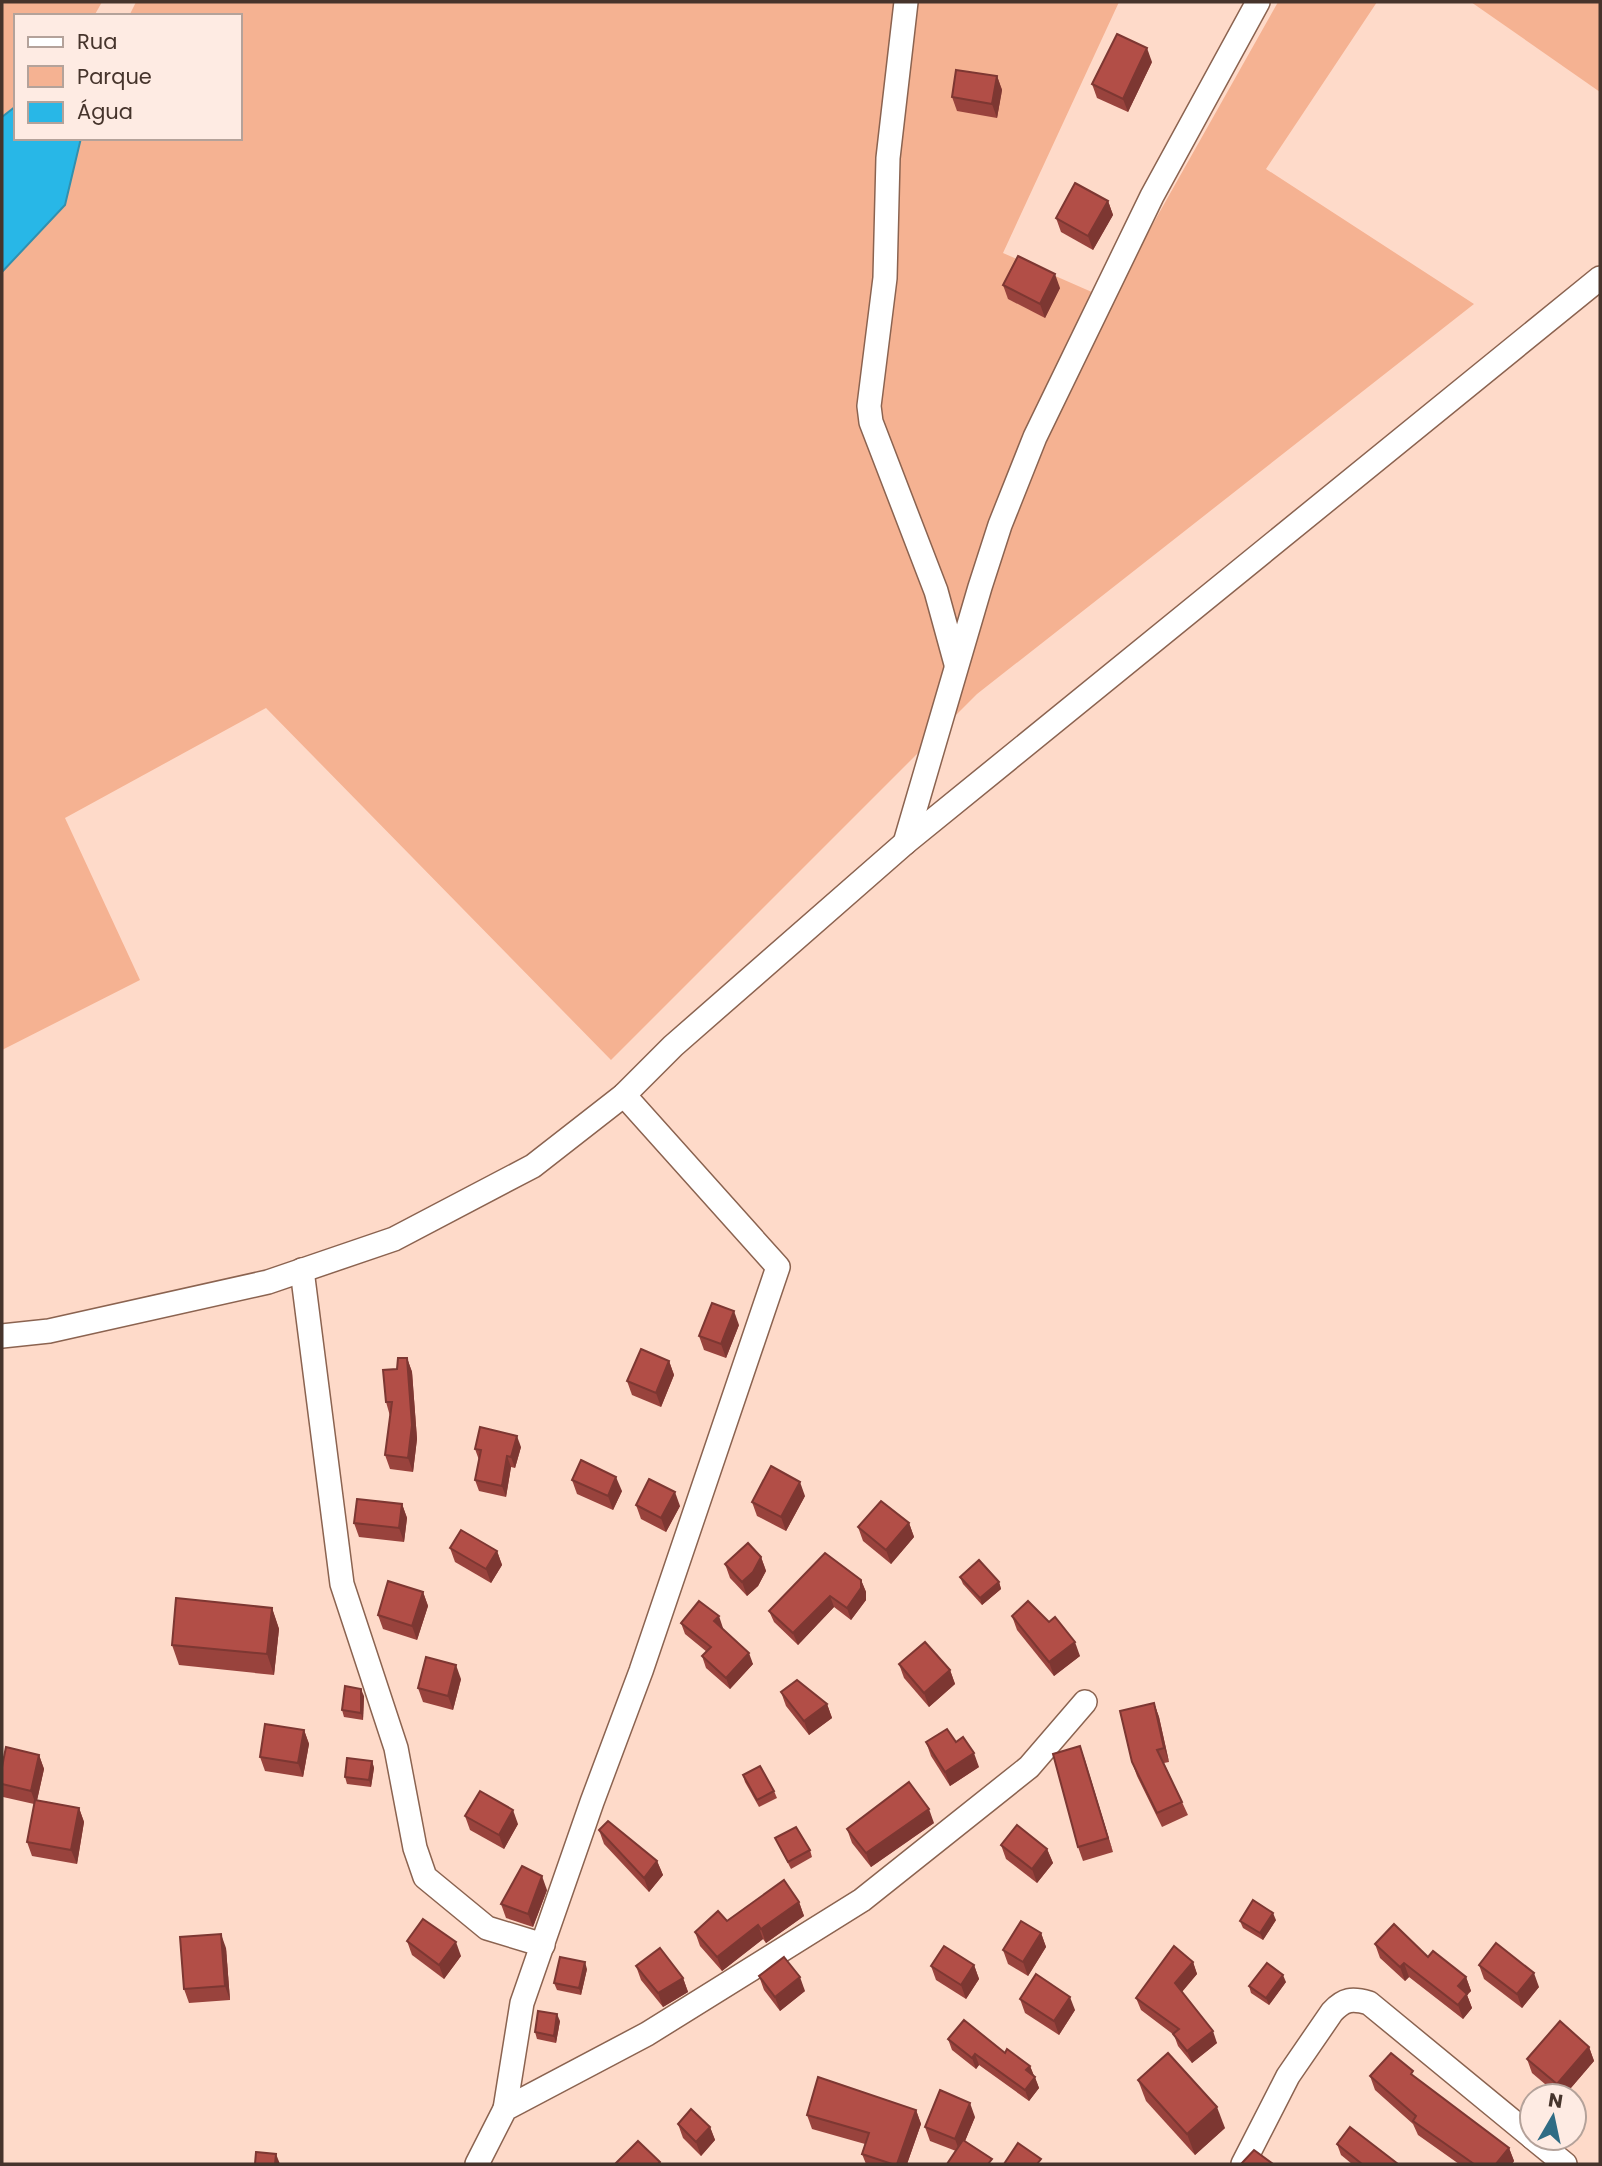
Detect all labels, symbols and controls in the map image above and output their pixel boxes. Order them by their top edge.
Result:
legend [14,14,242,140]
text: Rua [77,27,117,56]
text: Parque [77,62,152,91]
text: Água [77,97,133,126]
north arrow [1518,2082,1588,2152]
text: N [1546,2086,1565,2115]

